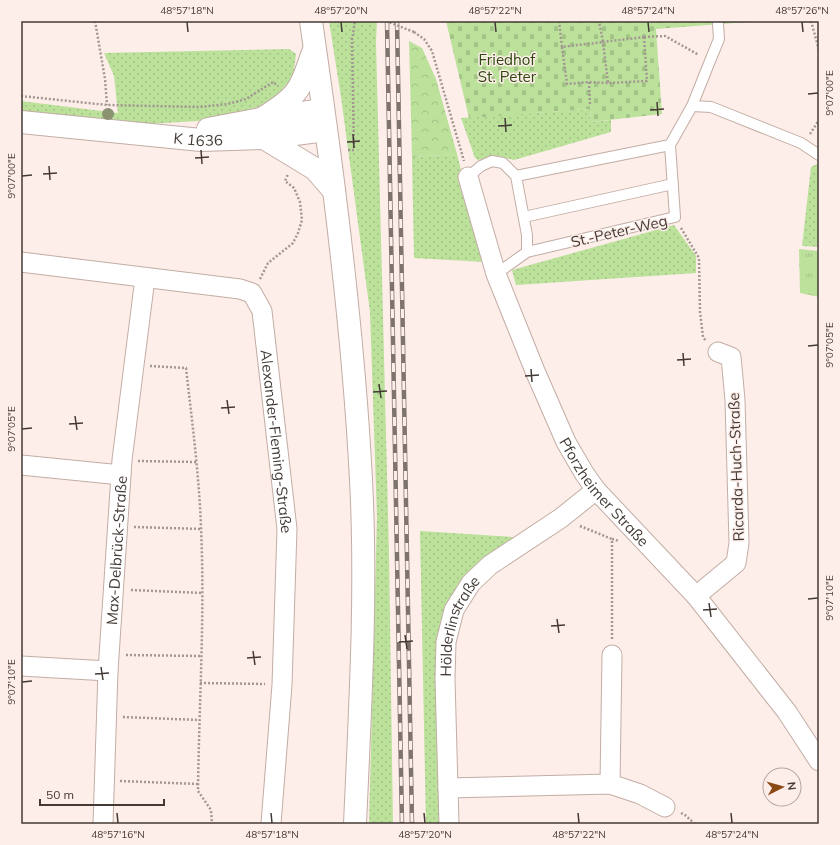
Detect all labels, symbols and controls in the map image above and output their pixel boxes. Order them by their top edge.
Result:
text: 48°57'18"N [160,4,214,17]
text: 48°57'20"N [314,4,368,17]
text: 48°57'22"N [468,4,522,17]
text: 48°57'24"N [621,4,675,17]
text: 48°57'26"N [775,4,829,17]
park label: Friedhof St. Peter [478,50,537,86]
text: 9°07'00"E [823,70,836,116]
street label: K 1636 [173,128,223,150]
text: 9°07'00"E [5,153,18,199]
street label: St.-Peter-Weg [569,211,669,251]
text: 9°07'05"E [823,322,836,368]
street label: Alexander-Fleming-Straße [257,348,297,534]
street label: Ricarda-Huch-Straße [724,392,748,542]
text: 9°07'05"E [5,406,18,452]
street label: Pforzheimer Straße [556,434,653,550]
street label: Max-Delbrück-Straße [102,475,130,626]
street label: Hölderlinstraße [436,571,483,677]
text: 9°07'10"E [823,575,836,621]
text: 9°07'10"E [5,659,18,705]
north arrow [762,767,802,807]
scale bar [40,781,164,807]
text: N [785,781,799,791]
text: 50 m [46,787,74,802]
text: 48°57'16"N [91,828,145,841]
text: 48°57'18"N [245,828,299,841]
text: 48°57'20"N [398,828,452,841]
text: 48°57'22"N [552,828,606,841]
text: 48°57'24"N [705,828,759,841]

